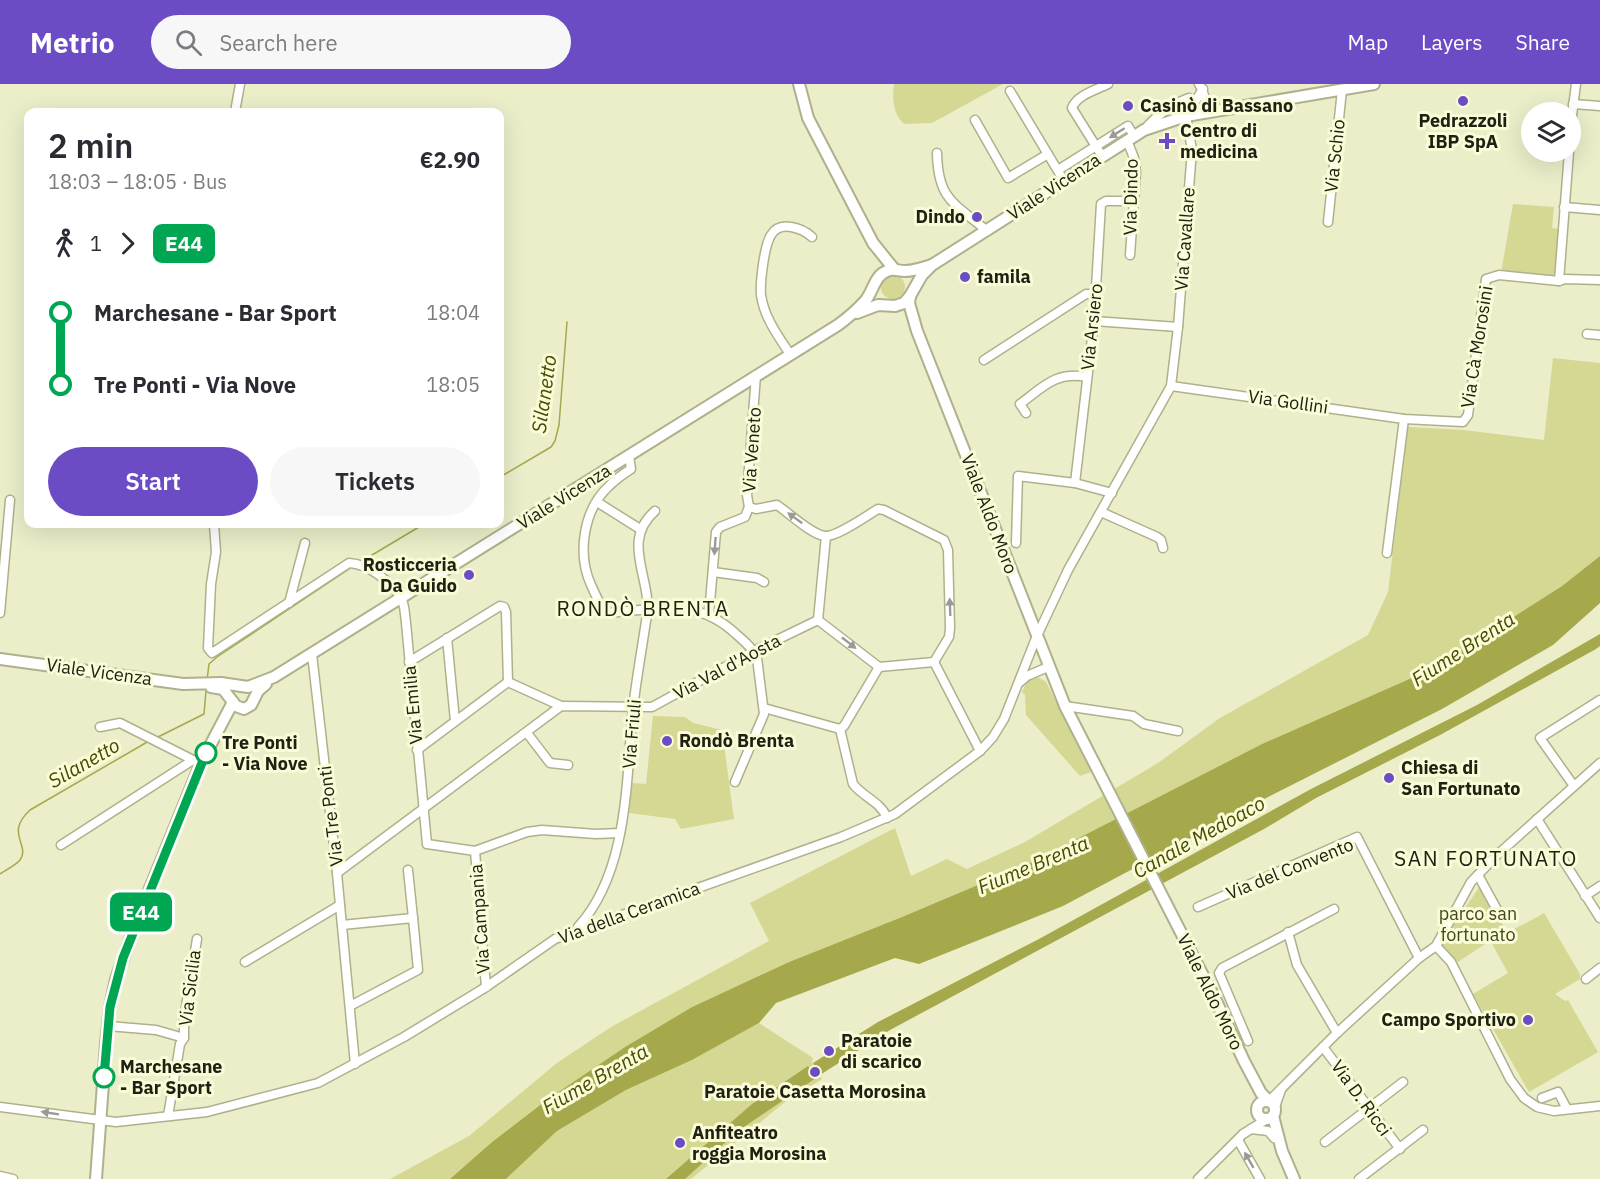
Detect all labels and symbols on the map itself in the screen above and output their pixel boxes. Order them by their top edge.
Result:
place label: Casinò di Bassano [1140,94,1293,117]
marker: Pedrazzoli IBP SpA [1456,94,1470,108]
marker: Casinò di Bassano [1121,99,1135,113]
place label: Pedrazzoli IBP SpA [1419,109,1507,153]
street label: Via Schio [1319,118,1350,194]
place label: Centro di medicina [1180,119,1258,163]
one-way arrow [1109,128,1125,139]
marker: Centro di medicina [1158,132,1176,150]
street label: Viale Vicenza [1003,148,1105,225]
street label: Via Dindo [1118,158,1143,236]
street label: Via Cavallare [1169,186,1200,292]
place label: Dindo [915,205,965,228]
marker: Dindo [970,210,984,224]
place label: famila [977,265,1031,288]
marker: famila [958,270,972,284]
street label: Via Arsiero [1076,282,1107,372]
street label: Via Cà Morosini [1455,284,1498,410]
water label: Silanetto [525,353,562,435]
street label: Via Gollini [1246,384,1330,419]
street label: Via Veneto [737,406,766,494]
street label: Viale Aldo Moro [956,451,1023,577]
street label: Viale Vicenza [512,458,615,535]
one-way arrow [787,512,803,524]
one-way arrow [710,536,720,555]
place label: Rosticceria Da Guido [363,553,457,597]
marker: Rosticceria Da Guido [462,568,476,582]
district label: RONDÒ BRENTA [556,594,730,622]
one-way arrow [945,598,954,617]
water label: Fiume Brenta [1406,605,1520,692]
street label: Via Val d'Aosta [669,628,785,705]
one-way arrow [841,637,856,649]
street label: Viale Vicenza [45,653,154,690]
street label: Via Emilia [398,664,427,745]
street label: Via Friuli [617,698,646,770]
place label: Rondò Brenta [679,729,794,752]
water label: Silanetto [43,731,125,794]
place label: Tre Ponti - Via Nove [222,731,308,775]
marker: Rondò Brenta [660,734,674,748]
marker: Tre Ponti - Via Nove [195,742,217,764]
place label: Chiesa di San Fortunato [1401,756,1520,800]
street label: Via Tre Ponti [313,764,348,868]
marker: Chiesa di San Fortunato [1382,771,1396,785]
water label: Canale Medoaco [1128,789,1270,884]
water label: Fiume Brenta [973,829,1093,900]
street label: Via del Convento [1223,833,1357,905]
district label: SAN FORTUNATO [1394,844,1578,872]
street label: Via Campania [464,863,495,975]
street label: Via della Ceramica [555,876,703,949]
line badge: E44 [106,892,176,932]
park label: parco san fortunato [1439,902,1517,946]
street label: Viale Aldo Moro [1172,930,1249,1054]
street label: Via Sicilia [173,948,206,1027]
place label: Campo Sportivo [1381,1008,1516,1031]
marker: Campo Sportivo [1521,1013,1535,1027]
place label: Paratoie di scarico [841,1029,922,1073]
water label: Fiume Brenta [537,1037,653,1120]
marker: Paratoie di scarico [822,1044,836,1058]
place label: Marchesane - Bar Sport [120,1055,222,1099]
street label: Via D. Ricci [1326,1055,1397,1140]
marker: Paratoie Casetta Morosina [808,1065,822,1079]
marker: Marchesane - Bar Sport [93,1066,115,1088]
place label: Paratoie Casetta Morosina [704,1080,926,1103]
one-way arrow [41,1108,60,1117]
place label: Anfiteatro roggia Morosina [692,1121,826,1165]
marker: Anfiteatro roggia Morosina [673,1136,687,1150]
one-way arrow [1244,1151,1254,1168]

